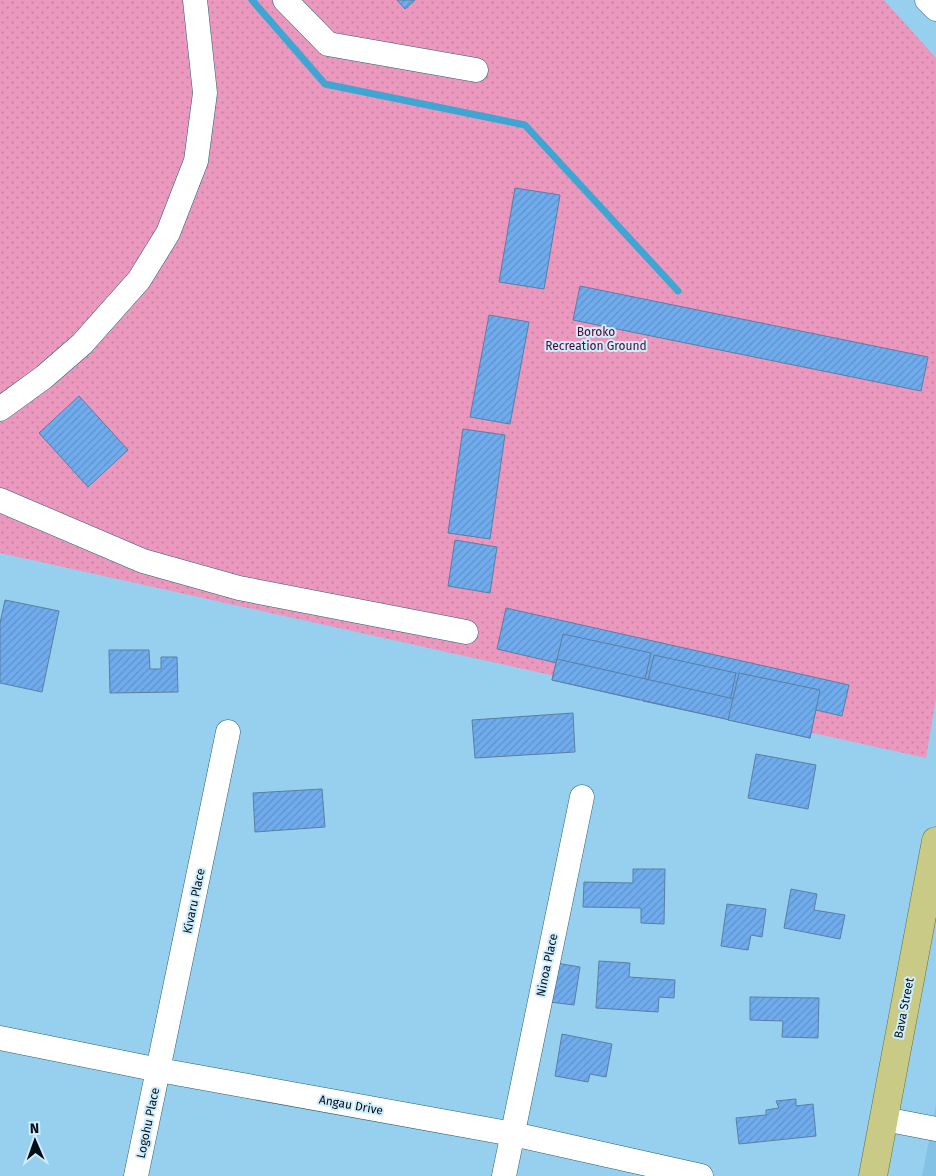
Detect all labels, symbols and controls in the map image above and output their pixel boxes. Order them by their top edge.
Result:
park label: Boroko Recreation Ground [545,325,647,353]
street label: Kivaru Place [180,867,208,935]
street label: Ninoa Place [533,932,561,998]
street label: Bava Street [891,976,917,1040]
street label: Logohu Place [134,1086,162,1160]
street label: Angau Drive [318,1092,384,1118]
north arrow [10,1116,60,1166]
text: N [30,1120,40,1137]

